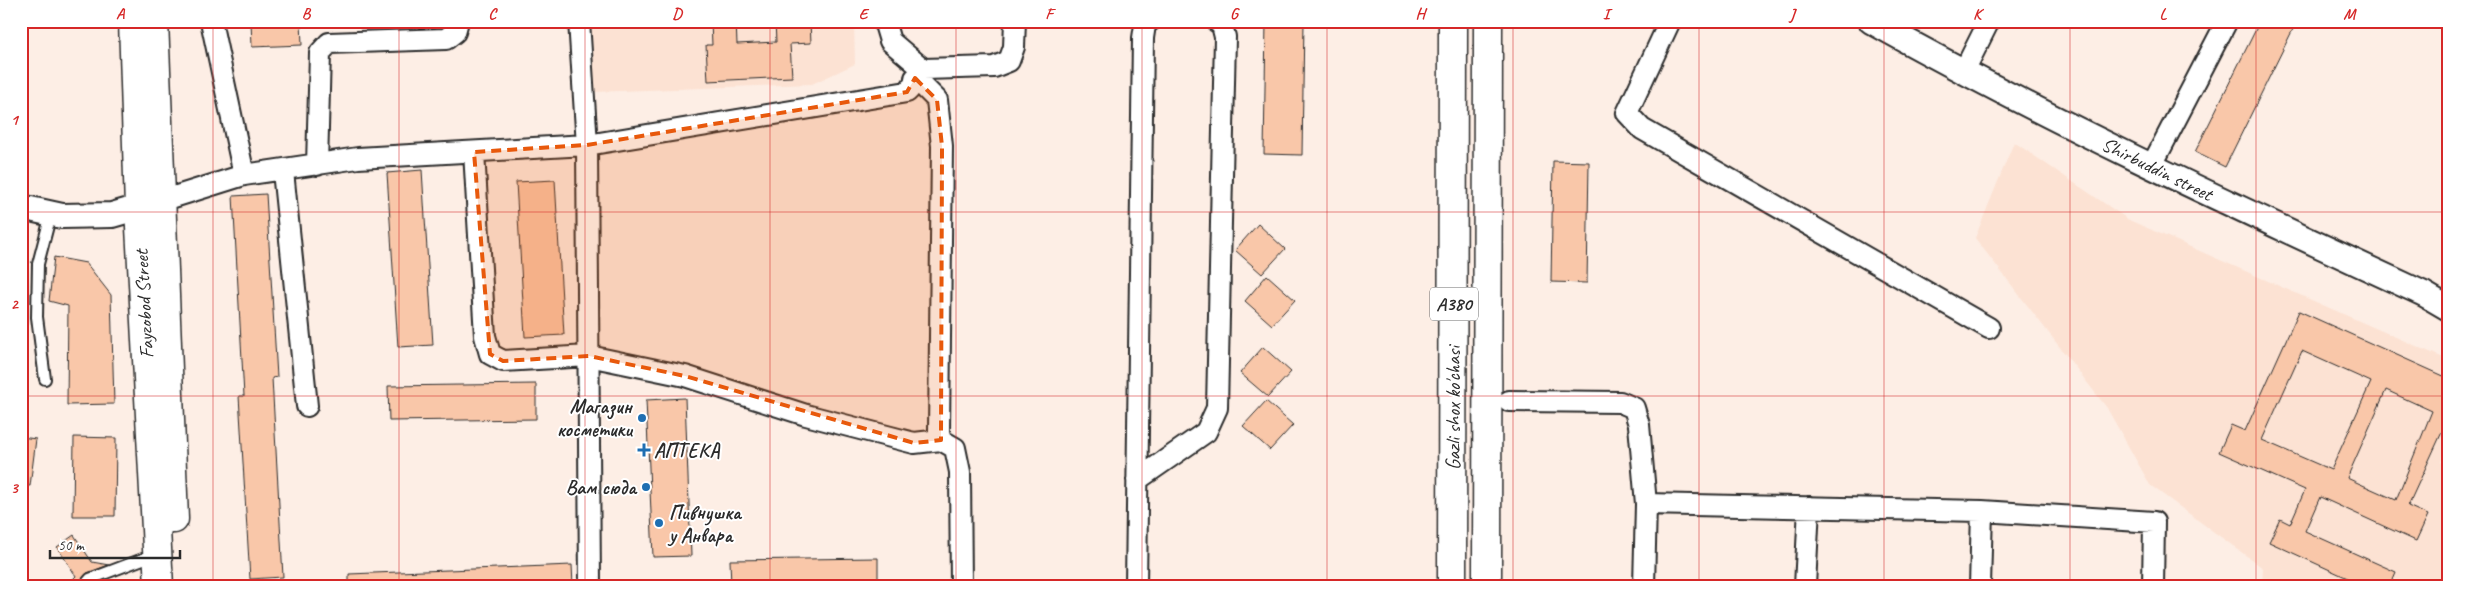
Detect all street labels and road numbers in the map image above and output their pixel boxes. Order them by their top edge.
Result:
street label: Shirbuddin street [2098,131,2219,208]
street label: Fayzobod Street [129,247,159,359]
road number: A380 [1430,288,1478,320]
street label: Gazli shox ko'chasi [1441,344,1466,470]

